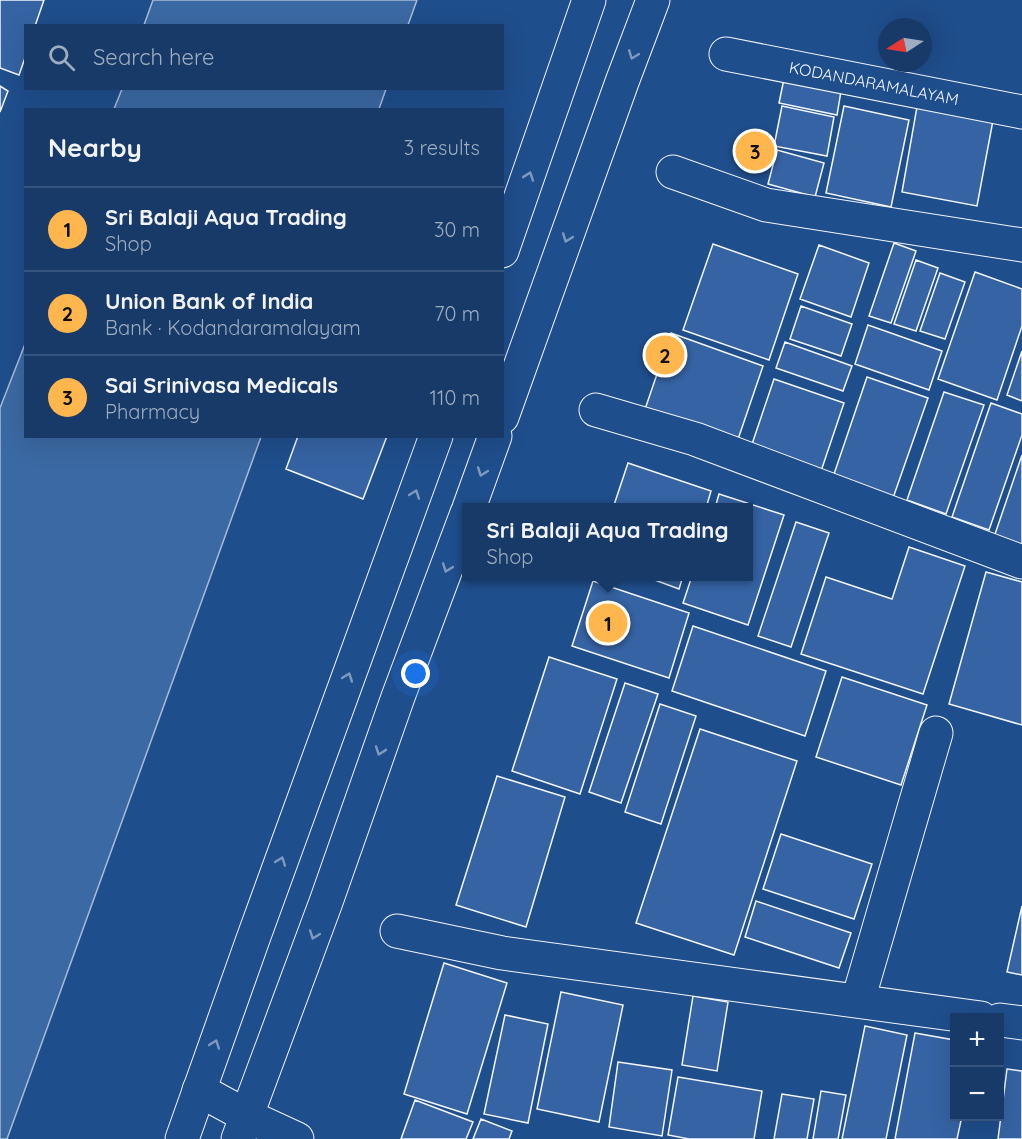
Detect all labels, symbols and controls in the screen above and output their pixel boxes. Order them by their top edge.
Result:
north arrow [878,18,932,72]
search box [24,24,504,90]
icon: search [45,41,78,74]
text: Search here [93,43,214,71]
one-way arrow [627,49,640,60]
street label: KODANDARAMALAYAM [787,57,961,109]
pin: 3 [736,128,774,174]
text: Nearby [48,131,142,164]
text: 3 results [404,135,480,160]
one-way arrow [521,172,534,182]
text: Sri Balaji Aqua Trading [105,203,347,231]
text: 1 [64,217,71,242]
text: 30 m [434,217,480,242]
text: Shop [105,231,152,256]
one-way arrow [562,232,574,243]
text: Union Bank of India [105,287,313,315]
text: 2 [62,301,73,326]
text: 70 m [434,301,480,326]
text: Bank · Kodandaramalayam [105,315,361,340]
pin: 2 [646,332,684,378]
text: Sai Srinivasa Medicals [105,371,338,399]
text: 3 [62,385,73,410]
text: 110 m [430,385,480,410]
text: Pharmacy [105,399,200,424]
one-way arrow [477,466,490,477]
one-way arrow [407,489,420,500]
popup [462,503,753,581]
text: Sri Balaji Aqua Trading [487,516,728,544]
text: Shop [487,544,533,569]
one-way arrow [441,562,454,573]
pin: 1 [588,600,628,646]
your location [401,659,430,688]
one-way arrow [341,673,353,684]
one-way arrow [374,745,387,756]
one-way arrow [274,856,287,866]
one-way arrow [309,929,322,939]
map controls [950,1013,1004,1121]
button: + [950,1013,1004,1067]
one-way arrow [208,1039,221,1050]
button: − [950,1067,1004,1121]

